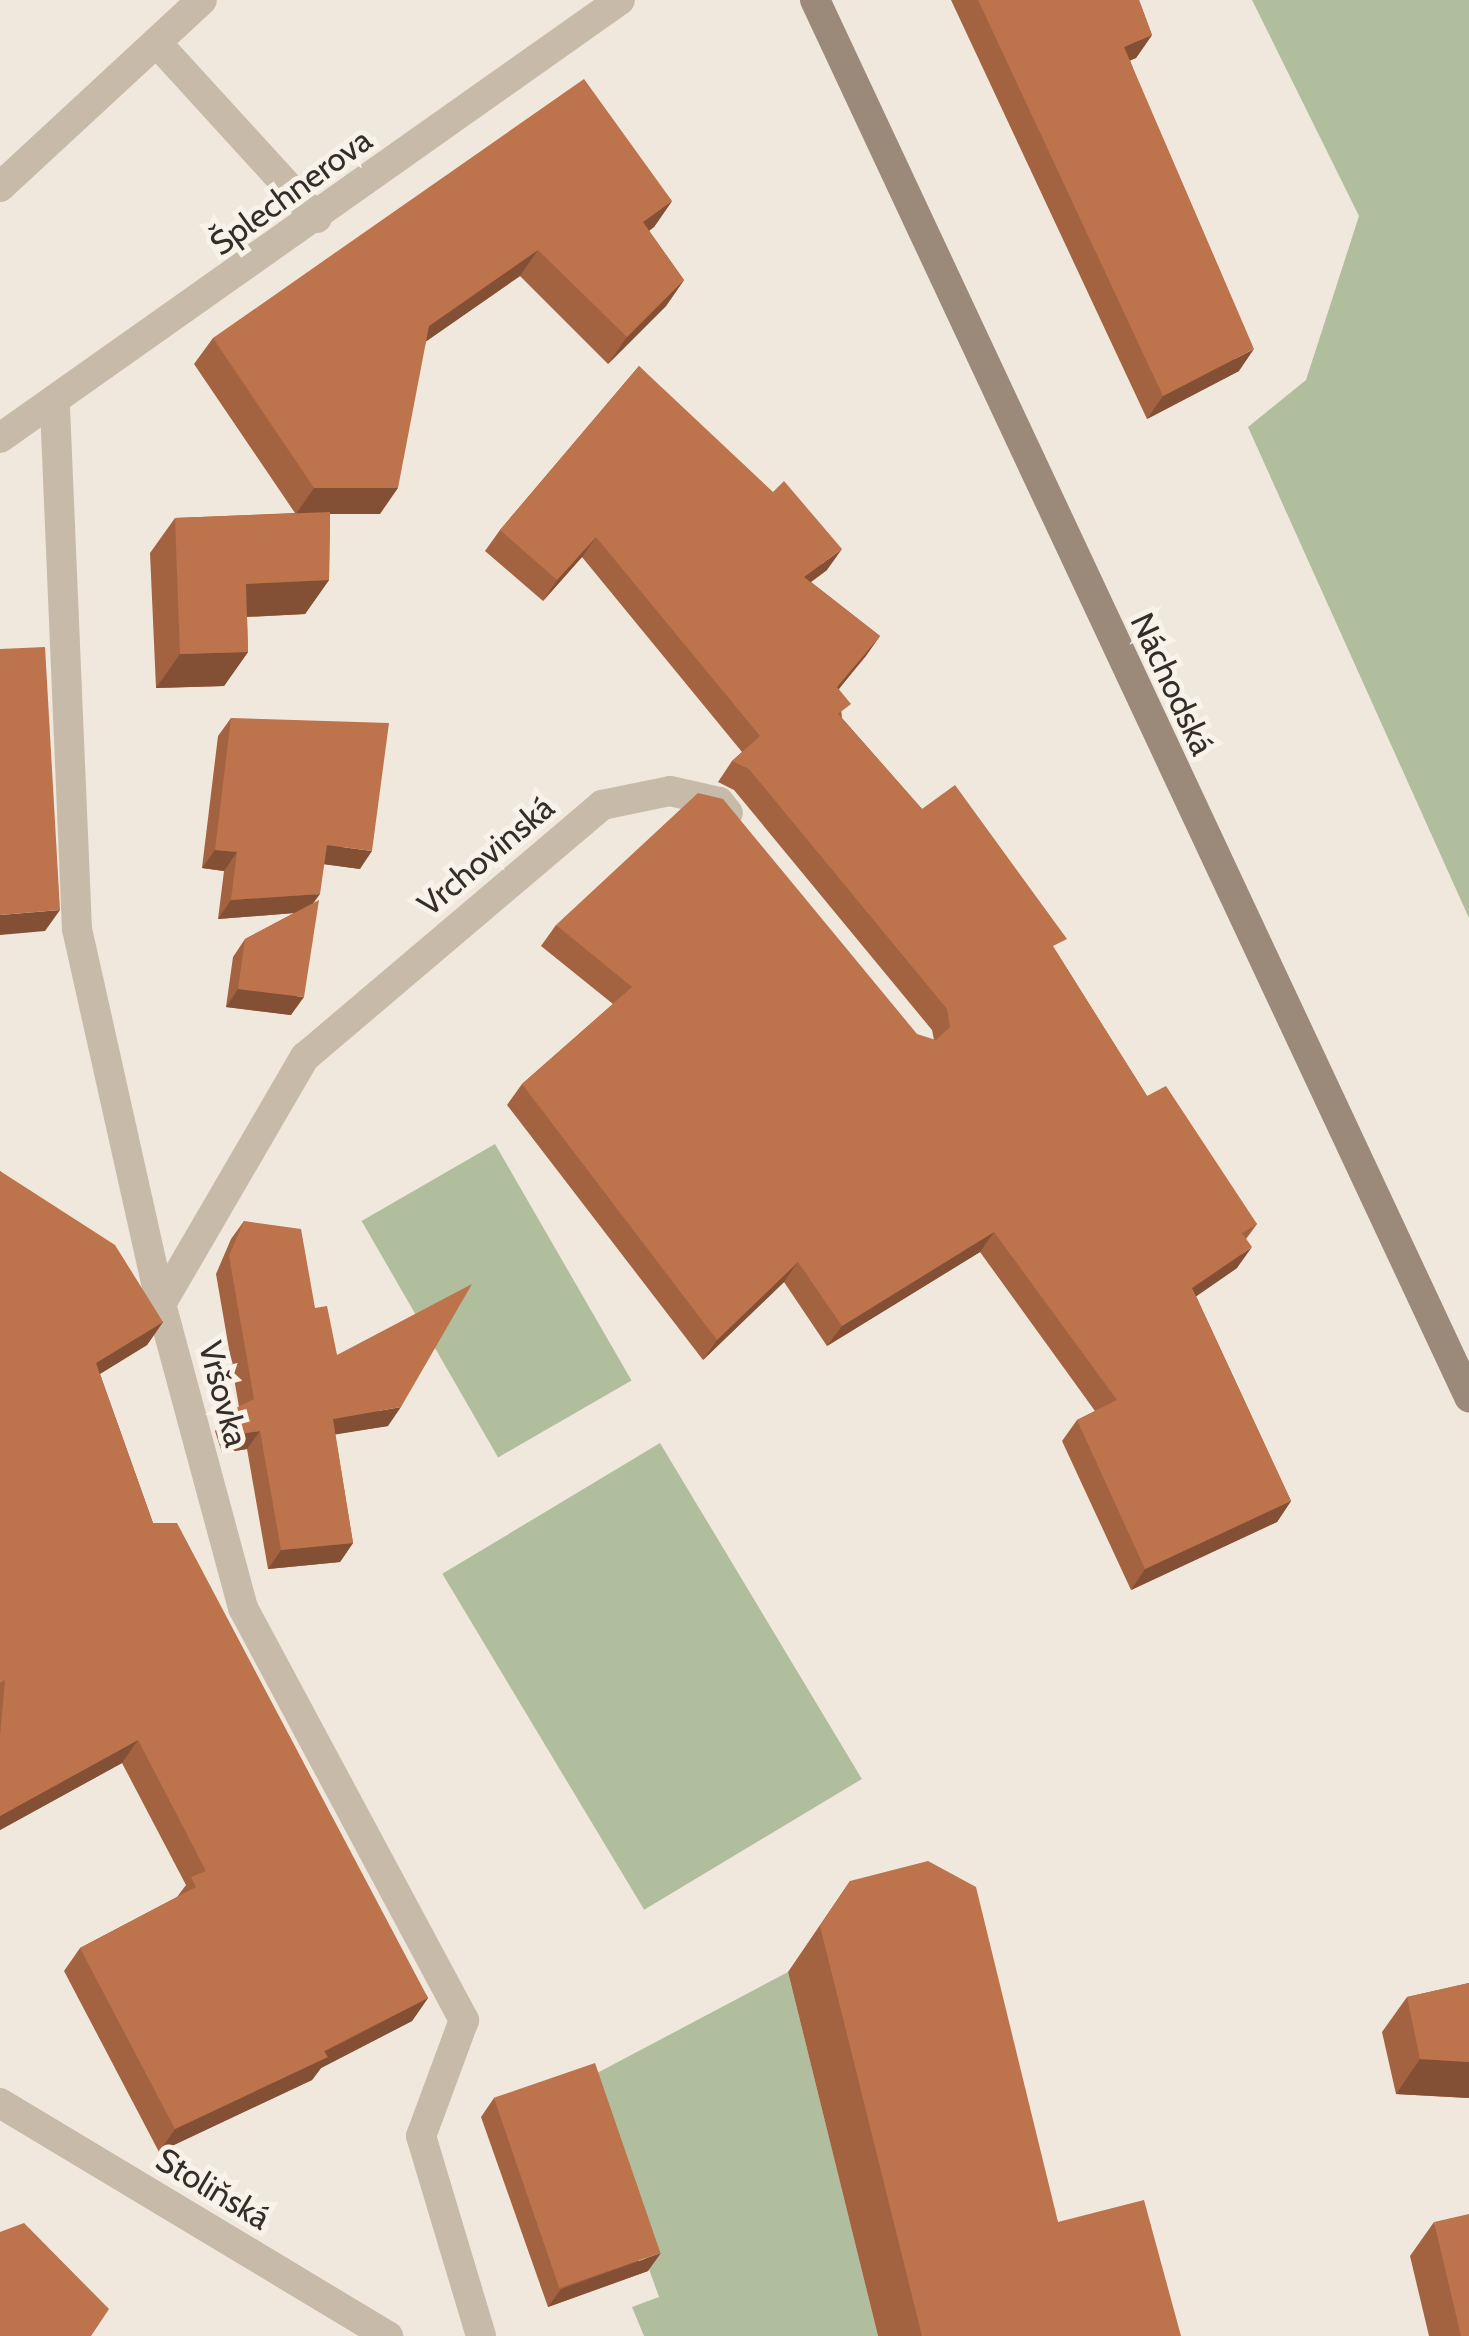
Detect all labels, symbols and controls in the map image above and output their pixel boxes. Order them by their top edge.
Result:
street label: Šplechnerova [203,120,379,264]
street label: Náchodská [1122,607,1222,761]
street label: Vrchovinská [410,788,562,924]
street label: Vršovka [190,1337,256,1451]
street label: Stoliňská [149,2140,277,2238]

